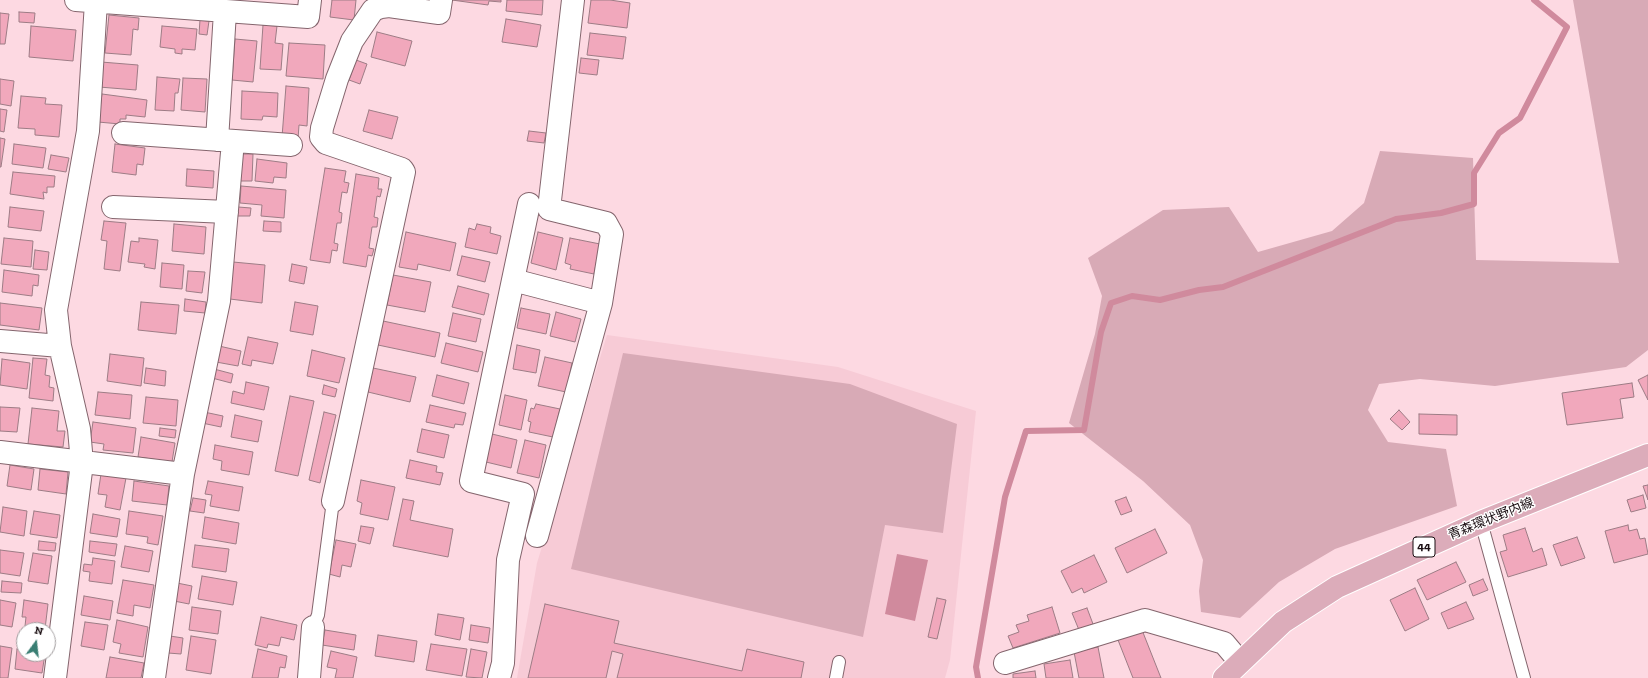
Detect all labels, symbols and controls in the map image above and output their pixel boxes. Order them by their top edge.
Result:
street label: 青森環状野内線 [1446,495,1536,543]
road number: 44 [1413,537,1435,557]
north arrow [16,622,56,662]
text: N [33,624,45,638]

